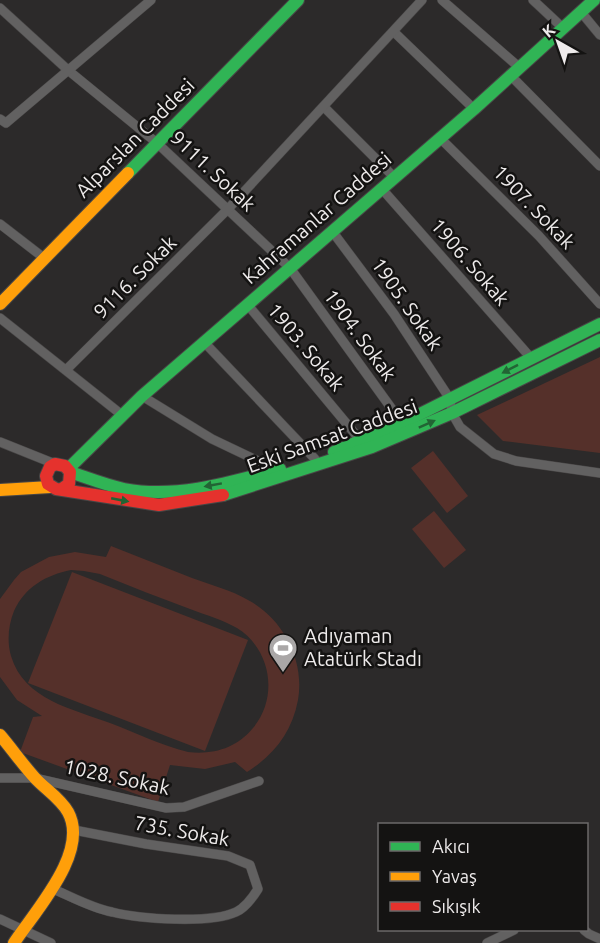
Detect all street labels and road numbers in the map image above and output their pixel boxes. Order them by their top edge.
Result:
street label: Alparslan Caddesi [70,73,199,202]
street label: 9111. Sokak [166,126,260,216]
street label: Kahramanlar Caddesi [238,147,396,288]
street label: 1907. Sokak [489,160,580,253]
street label: 1906. Sokak [427,214,514,310]
street label: 9116. Sokak [89,231,181,323]
street label: 1905. Sokak [367,253,448,354]
street label: 1904. Sokak [320,285,401,385]
street label: 1903. Sokak [263,298,350,395]
street label: Eski Samsat Caddesi [244,394,420,477]
street label: 1028. Sokak [62,754,172,799]
street label: 735. Sokak [133,811,231,850]

